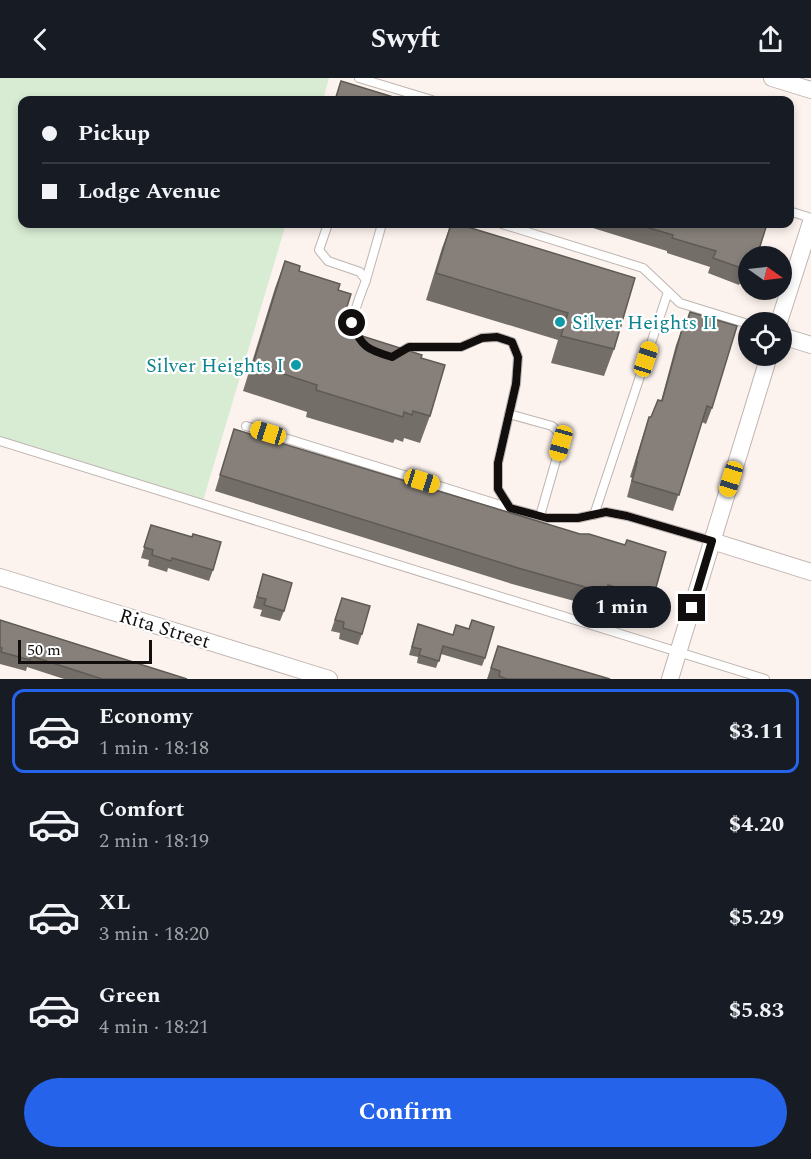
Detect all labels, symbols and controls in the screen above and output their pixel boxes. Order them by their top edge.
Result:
text: Swyft [371,18,440,60]
icon: back [24,23,57,56]
icon: share [754,23,787,56]
text: Pickup [78,117,150,150]
text: Lodge Avenue [78,175,221,208]
north arrow [738,246,792,300]
map controls [738,246,792,366]
place label: Silver Heights II [572,308,718,338]
route start [338,309,365,336]
button: locate [738,312,792,366]
marker: Silver Heights II [553,315,567,329]
car [632,339,660,379]
place label: Silver Heights I [146,351,284,381]
marker: Silver Heights I [289,358,303,372]
car [248,419,288,447]
car [547,423,575,463]
car [717,459,745,499]
car [402,467,442,495]
callout: 1 min [572,587,671,629]
text: 1 min [595,592,648,622]
route end [678,594,705,621]
street label: Rita Street [115,601,214,657]
scale bar [18,637,152,664]
text: 50 m [27,638,61,662]
text: Economy [99,700,192,733]
icon: car [27,704,81,758]
text: $3.11 [729,715,784,748]
text: 1 min · 18:18 [99,733,209,763]
text: Comfort [99,793,184,826]
icon: car [27,797,81,851]
text: $4.20 [729,808,784,841]
text: 2 min · 18:19 [99,826,209,856]
text: XL [99,886,130,919]
icon: car [27,890,81,944]
text: $5.29 [729,901,784,934]
text: 3 min · 18:20 [99,919,209,949]
text: Green [99,979,161,1012]
icon: car [27,983,81,1037]
text: $5.83 [729,994,784,1027]
text: 4 min · 18:21 [99,1012,209,1042]
button: Confirm [24,1078,787,1147]

